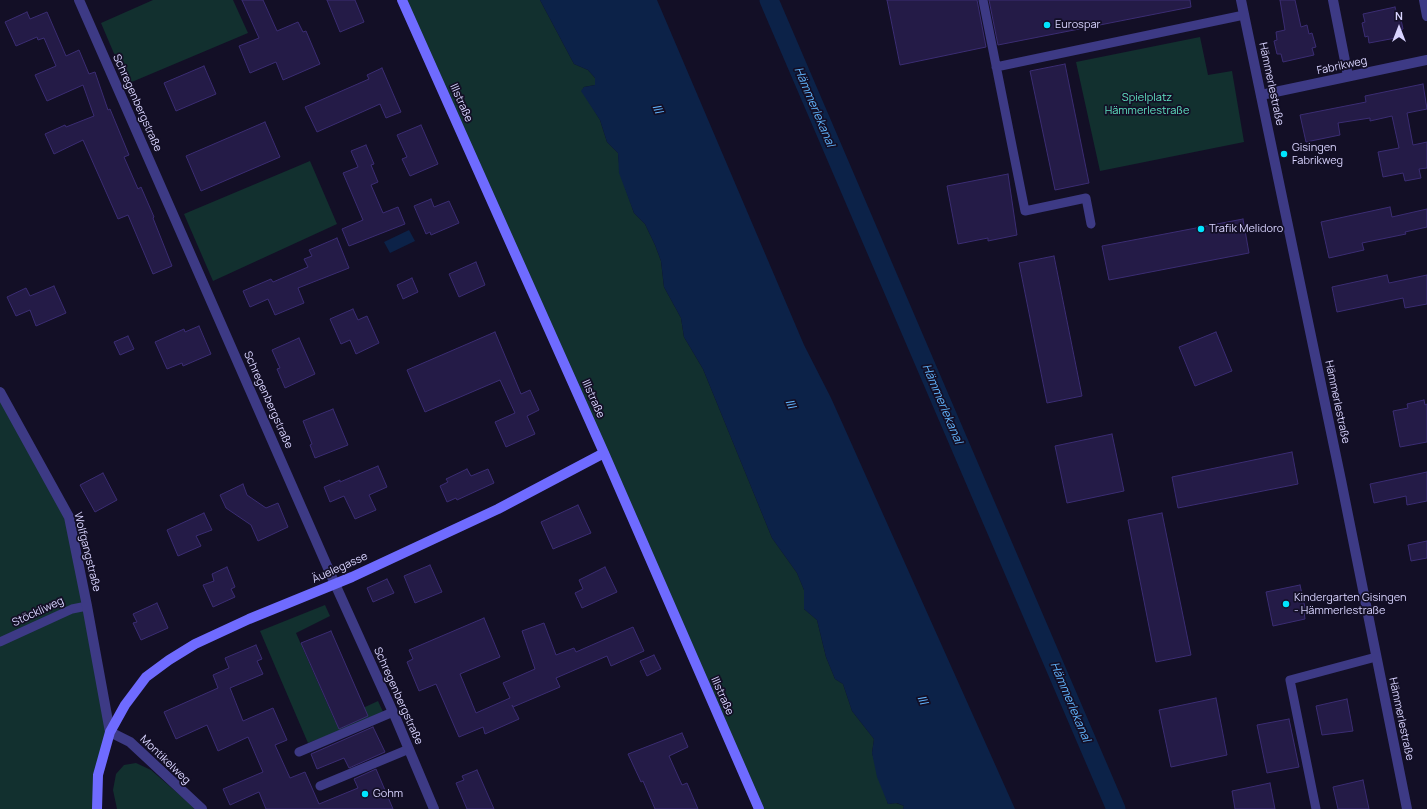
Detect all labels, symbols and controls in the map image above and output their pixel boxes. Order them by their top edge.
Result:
north arrow [1379,8,1419,48]
text: N [1395,8,1403,23]
place label: Eurospar [1055,18,1100,32]
marker: Eurospar [1042,20,1052,30]
street label: Hämmerlestraße [1256,41,1286,127]
street label: Schregenbergstraße [110,52,164,154]
street label: Fabrikweg [1316,54,1368,78]
water label: Hämmerlekanal [791,65,837,149]
street label: Illstraße [447,82,475,124]
park label: Spielplatz Hämmerlestraße [1105,91,1189,117]
water label: Ill [649,102,665,116]
place label: Gisingen Fabrikweg [1292,141,1343,167]
marker: Gisingen Fabrikweg [1279,149,1289,159]
place label: Trafik Melidoro [1209,222,1283,236]
marker: Trafik Melidoro [1196,224,1206,234]
street label: Schregenbergstraße [241,349,295,451]
street label: Hämmerlestraße [1322,359,1352,445]
water label: Hämmerlekanal [919,362,965,446]
street label: Illstraße [579,378,607,420]
water label: Ill [782,397,798,411]
street label: Wolfgangstraße [71,511,103,593]
street label: Äuelegasse [310,550,370,586]
place label: Kindergarten Gisingen - Hämmerlestraße [1294,591,1407,617]
street label: Stöckliweg [10,594,66,630]
marker: Kindergarten Gisingen - Hämmerlestraße [1281,599,1291,609]
street label: Schregenbergstraße [371,645,425,747]
water label: Hämmerlekanal [1047,660,1093,744]
street label: Illstraße [708,675,736,717]
street label: Hämmerlestraße [1386,676,1416,762]
water label: Ill [914,693,930,707]
street label: Montikelweg [137,733,193,787]
place label: Gohm [373,787,403,801]
marker: Gohm [360,789,370,799]

